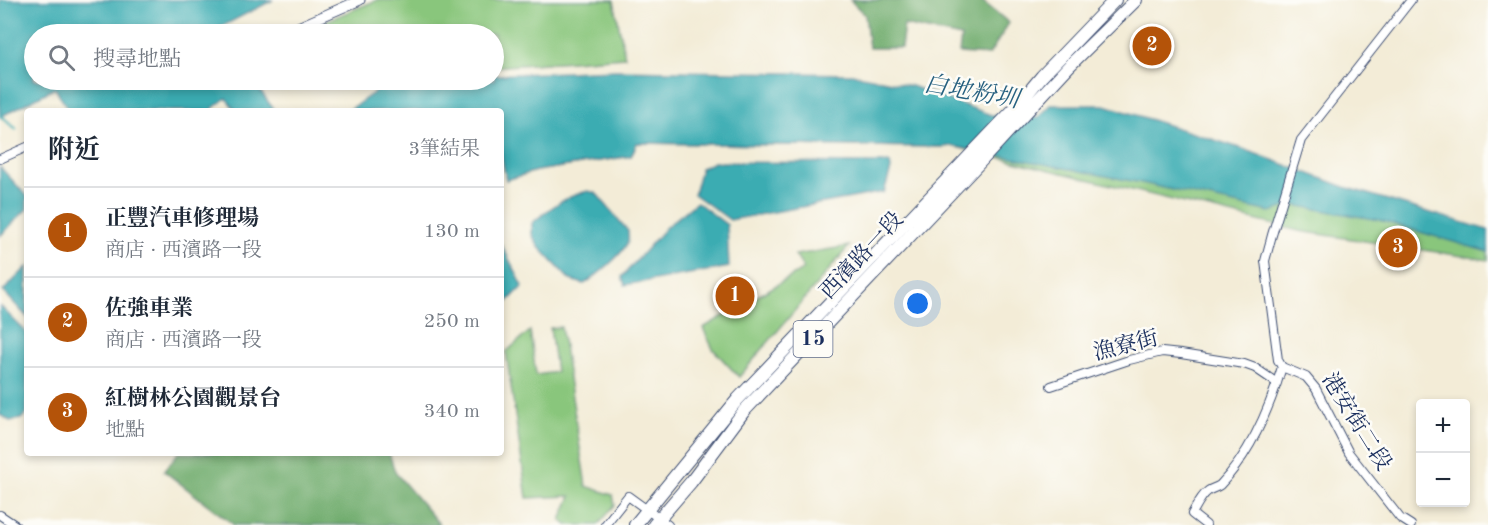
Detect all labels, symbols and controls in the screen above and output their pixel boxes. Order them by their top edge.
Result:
search box [24,24,504,90]
pin: 2 [1132,24,1172,68]
icon: search [45,41,78,74]
text: 搜尋地點 [93,49,181,71]
water label: 白地粉圳 [922,70,1025,114]
text: 附近 [48,138,100,164]
text: 3筆結果 [408,140,480,160]
street label: 西濱路一段 [815,207,908,304]
text: 正豐汽車修理場 [105,208,259,230]
text: 1 [62,222,73,242]
text: 130 m [424,222,480,242]
pin: 3 [1378,226,1418,270]
text: 商店 · 西濱路一段 [105,241,262,261]
pin: 1 [716,274,754,318]
your location [903,289,932,318]
text: 佐強車業 [105,298,193,320]
text: 2 [62,312,73,332]
text: 250 m [424,312,480,332]
road number: 15 [794,321,832,357]
street label: 漁寮街 [1091,325,1161,365]
text: 商店 · 西濱路一段 [105,331,262,351]
street label: 港安街二段 [1318,368,1396,474]
text: 紅樹林公園觀景台 [105,388,281,410]
map controls [1416,399,1470,507]
button: + [1416,399,1470,453]
text: 3 [62,402,73,422]
text: 340 m [424,402,480,422]
text: 地點 [105,421,145,441]
button: − [1416,453,1470,507]

